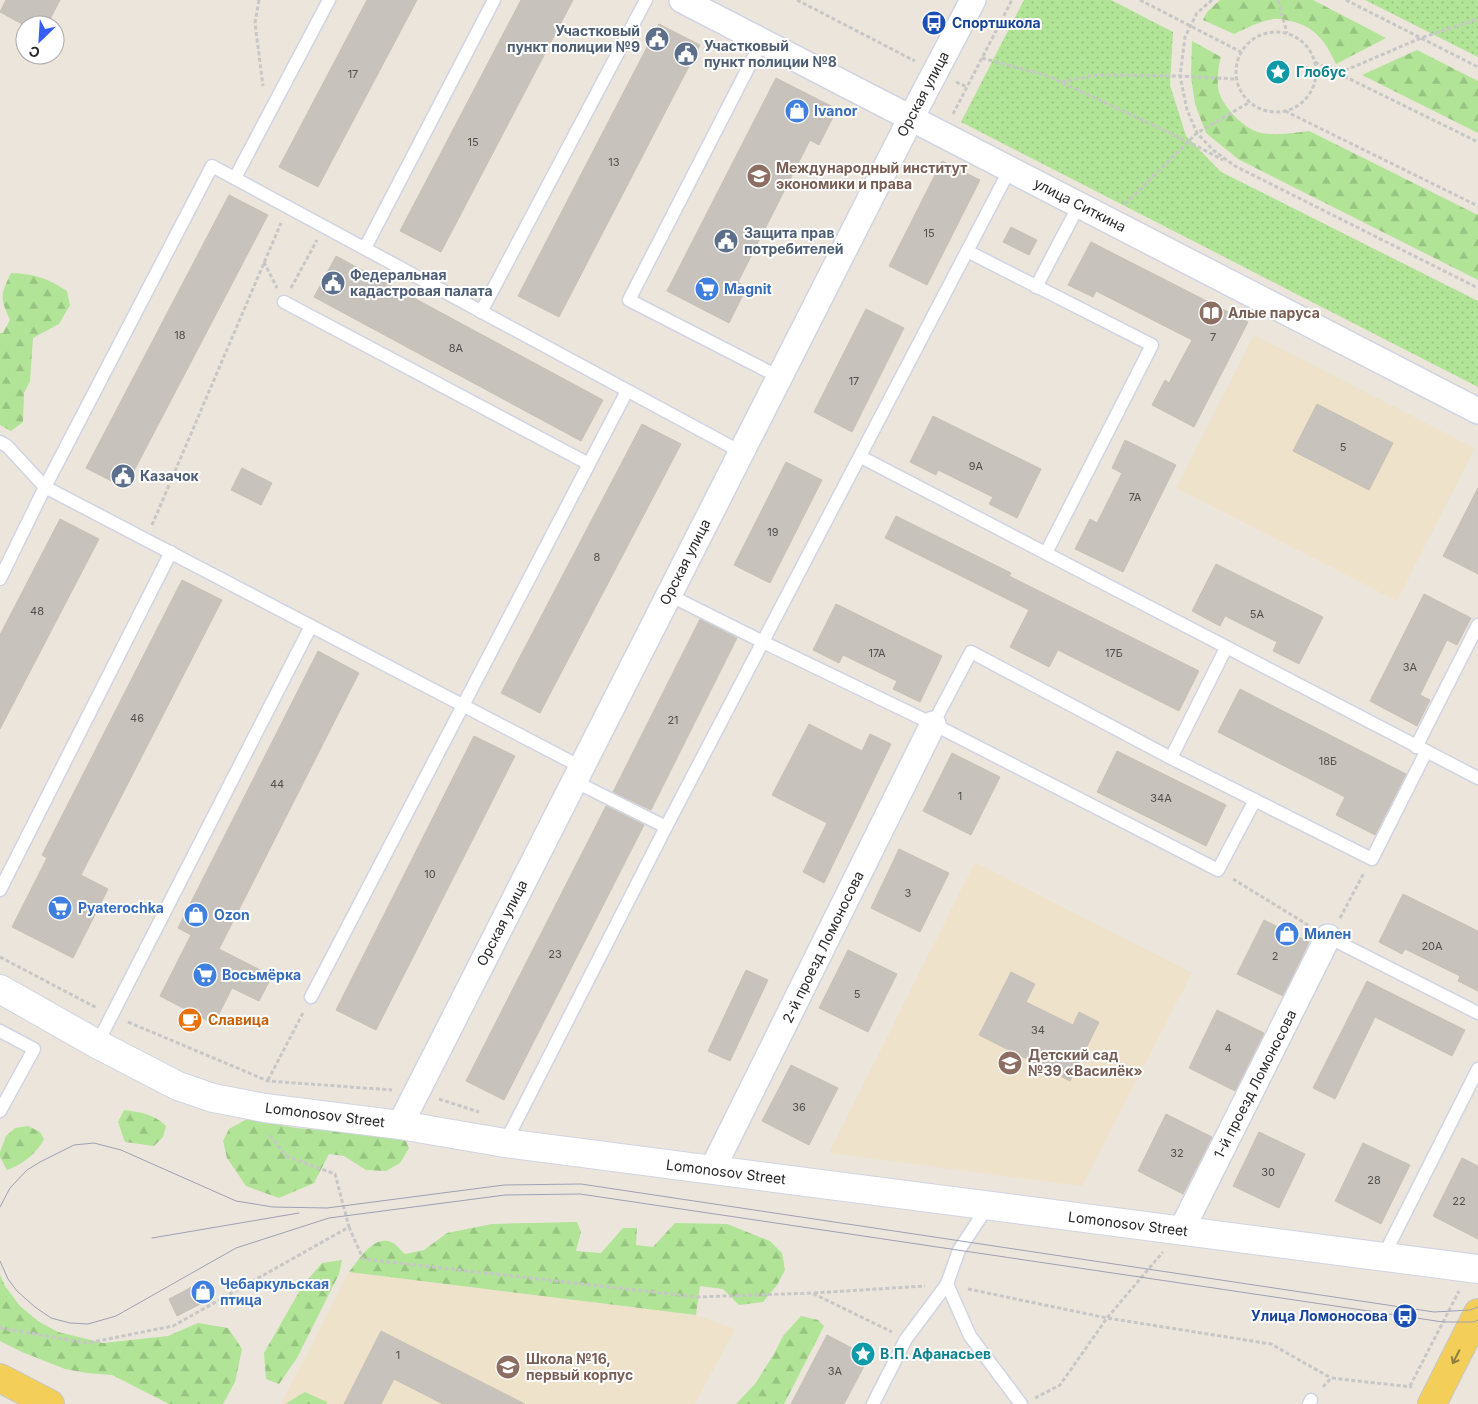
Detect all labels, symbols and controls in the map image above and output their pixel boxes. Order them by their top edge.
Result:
bus stop icon: Спортшкола [921,10,947,36]
place label: Спортшкола [952,14,1041,31]
north arrow [15,15,65,65]
place label: Участковый пункт полиции №9 [507,22,640,55]
public building icon: Участковый пункт полиции №9 [644,26,670,52]
place label: Участковый пункт полиции №8 [704,37,837,70]
public building icon: Участковый пункт полиции №8 [673,41,699,67]
text: С [26,42,43,62]
street label: Орская улица [893,48,952,139]
place icon: Глобус [1265,59,1291,85]
place label: Глобус [1296,63,1346,80]
house number: 17 [348,67,358,81]
shop icon: Ivanor [784,98,810,124]
place label: Ivanor [814,102,858,119]
house number: 15 [467,135,479,149]
house number: 13 [608,155,620,169]
place label: Международный институт экономики и права [776,159,967,192]
school or university icon: Международный институт экономики и права [746,163,772,189]
street label: улица Ситкина [1031,174,1129,235]
place label: Защита прав потребителей [744,224,844,257]
house number: 15 [923,226,935,240]
public building icon: Защита прав потребителей [713,228,739,254]
place label: Федеральная кадастровая палата [350,266,493,299]
public building icon: Федеральная кадастровая палата [320,270,346,296]
supermarket icon: Magnit [694,276,720,302]
place label: Magnit [724,280,772,297]
library icon: Алые паруса [1198,300,1224,326]
place label: Алые паруса [1228,304,1320,321]
house number: 18 [174,328,186,342]
house number: 7 [1210,330,1216,344]
house number: 8А [449,341,464,355]
house number: 17 [849,374,859,388]
house number: 5 [1340,440,1347,454]
house number: 9А [969,459,984,473]
public building icon: Казачок [110,463,136,489]
place label: Казачок [140,467,200,484]
house number: 7А [1129,490,1142,504]
street label: Орская улица [656,516,714,608]
house number: 19 [767,525,779,539]
house number: 8 [594,550,601,564]
house number: 48 [30,604,44,618]
house number: 5А [1250,607,1265,621]
house number: 17А [868,646,886,660]
house number: 17Б [1105,646,1123,660]
house number: 3А [1403,660,1418,674]
house number: 46 [130,711,144,725]
house number: 21 [667,713,679,727]
house number: 18Б [1319,754,1337,768]
house number: 44 [270,777,284,791]
house number: 1 [958,789,962,803]
house number: 34А [1150,791,1172,805]
house number: 10 [424,867,436,881]
street label: 2-й проезд Ломоносова [778,868,867,1026]
street label: Орская улица [473,877,531,969]
house number: 3 [905,886,912,900]
supermarket icon: Pyaterochka [47,895,73,921]
place label: Pyaterochka [78,899,164,916]
shop icon: Ozon [183,902,209,928]
place label: Ozon [214,906,250,923]
shop icon: Милен [1274,921,1300,947]
place label: Милен [1304,925,1351,942]
house number: 20А [1421,939,1443,953]
house number: 23 [548,947,562,961]
house number: 2 [1272,949,1278,963]
supermarket icon: Восьмёрка [192,962,218,988]
place label: Восьмёрка [222,966,301,983]
house number: 5 [854,987,861,1001]
cafe icon: Славица [177,1007,203,1033]
street label: 1-й проезд Ломоносова [1210,1007,1299,1161]
place label: Славица [208,1011,269,1028]
house number: 34 [1031,1023,1045,1037]
house number: 4 [1224,1041,1232,1055]
place label: Детский сад №39 «Василёк» [1028,1046,1143,1079]
school or university icon: Детский сад №39 «Василёк» [997,1050,1023,1076]
street label: Lomonosov Street [264,1099,386,1130]
house number: 36 [792,1100,806,1114]
house number: 32 [1170,1146,1184,1160]
street label: Lomonosov Street [665,1156,787,1187]
house number: 30 [1261,1165,1275,1179]
house number: 28 [1367,1173,1381,1187]
house number: 22 [1452,1194,1466,1208]
street label: Lomonosov Street [1067,1208,1189,1239]
place label: Чебаркульская птица [220,1275,329,1308]
shop icon: Чебаркульская птица [190,1279,216,1305]
bus stop icon: Улица Ломоносова [1392,1303,1418,1329]
place label: Улица Ломоносова [1251,1307,1388,1324]
place icon: В.П. Афанасьев [850,1341,876,1367]
place label: В.П. Афанасьев [880,1345,991,1362]
house number: 1 [396,1348,400,1362]
one-way arrow [1451,1349,1460,1364]
place label: Школа №16, первый корпус [526,1350,633,1383]
school or university icon: Школа №16, первый корпус [495,1354,521,1380]
house number: 3А [828,1364,843,1378]

